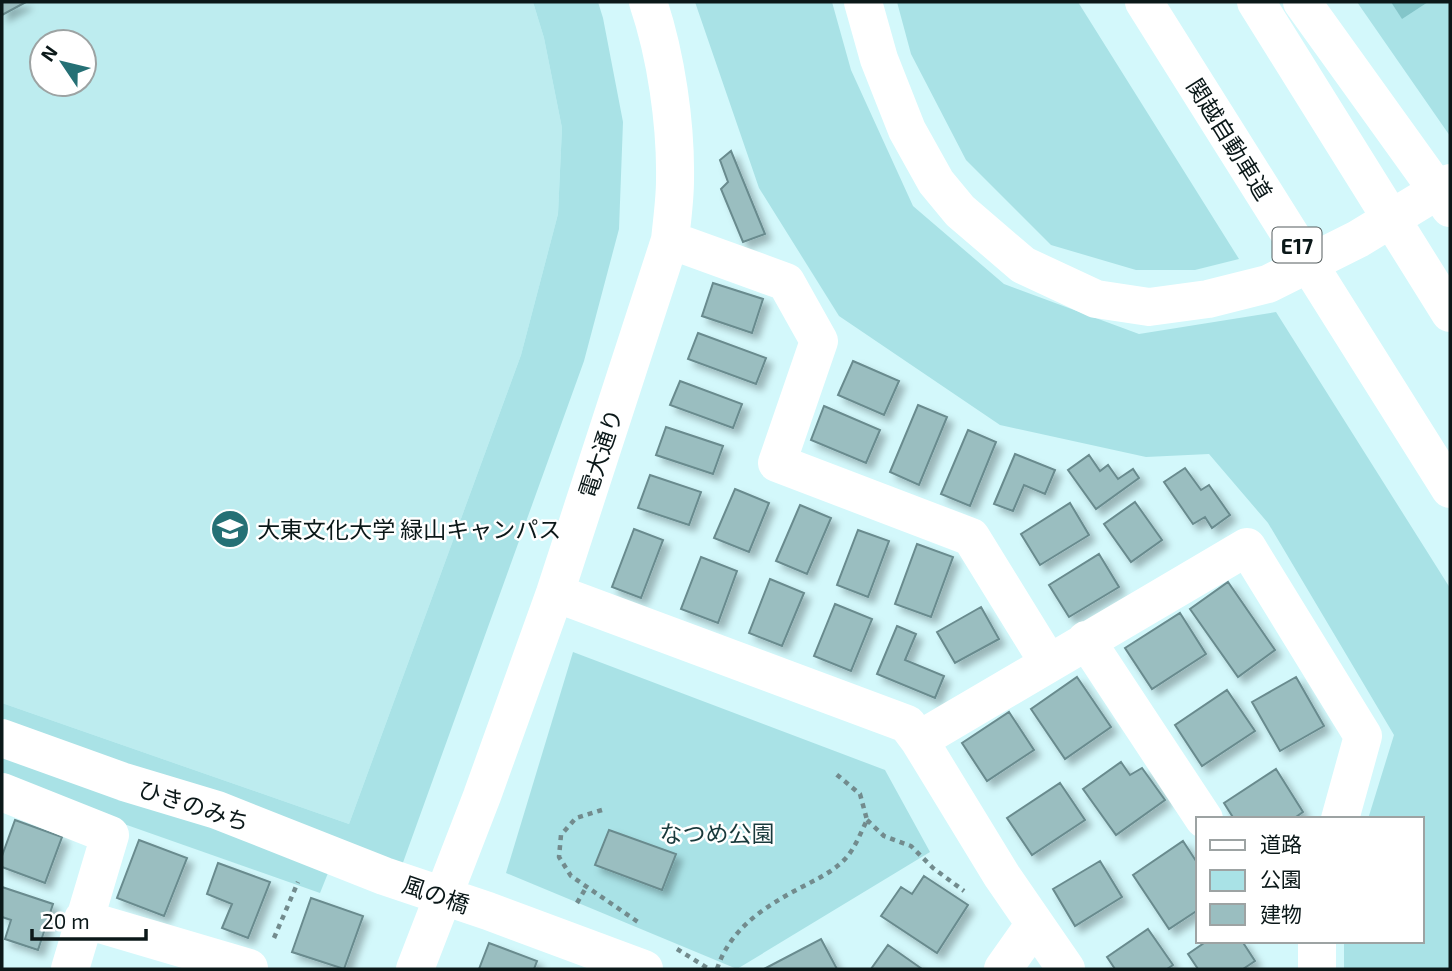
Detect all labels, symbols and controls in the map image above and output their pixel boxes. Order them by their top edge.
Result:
north arrow [28,28,98,98]
text: N [35,41,62,65]
street label: 関越自動車道 [1182,73,1278,205]
road number: E17 [1272,228,1322,262]
street label: 電大通り [572,405,628,501]
school or university icon: 大東文化大学 緑山キャンパス [209,508,251,550]
place label: 大東文化大学 緑山キャンパス [257,515,561,543]
street label: ひきのみち [135,774,253,836]
legend [1196,817,1424,943]
park label: なつめ公園 [660,819,775,847]
text: 道路 [1260,831,1302,856]
text: 公園 [1260,866,1302,891]
street label: 風の橋 [399,870,473,918]
scale bar [32,898,145,942]
text: 建物 [1260,901,1302,926]
text: 20 m [42,908,90,933]

